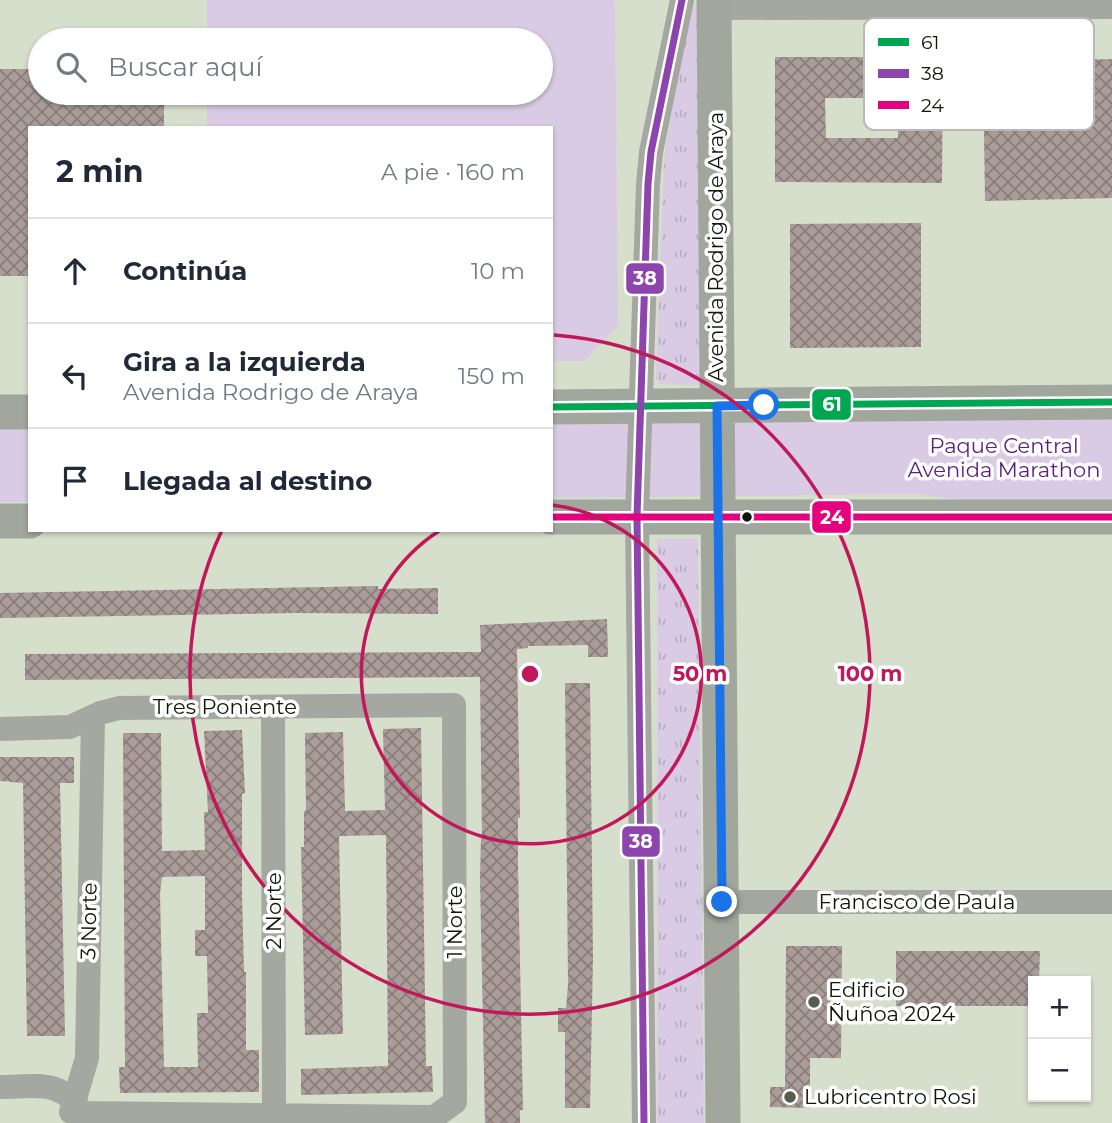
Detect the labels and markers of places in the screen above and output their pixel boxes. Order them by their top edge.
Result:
unlabelled marker [740,510,754,524]
centre of rings [518,662,542,686]
place label: Edificio Ñuñoa 2024 [828,977,956,1026]
marker: Edificio Ñuñoa 2024 [806,994,822,1010]
place label: Lubricentro Rosi [804,1084,977,1109]
marker: Lubricentro Rosi [782,1089,798,1105]

